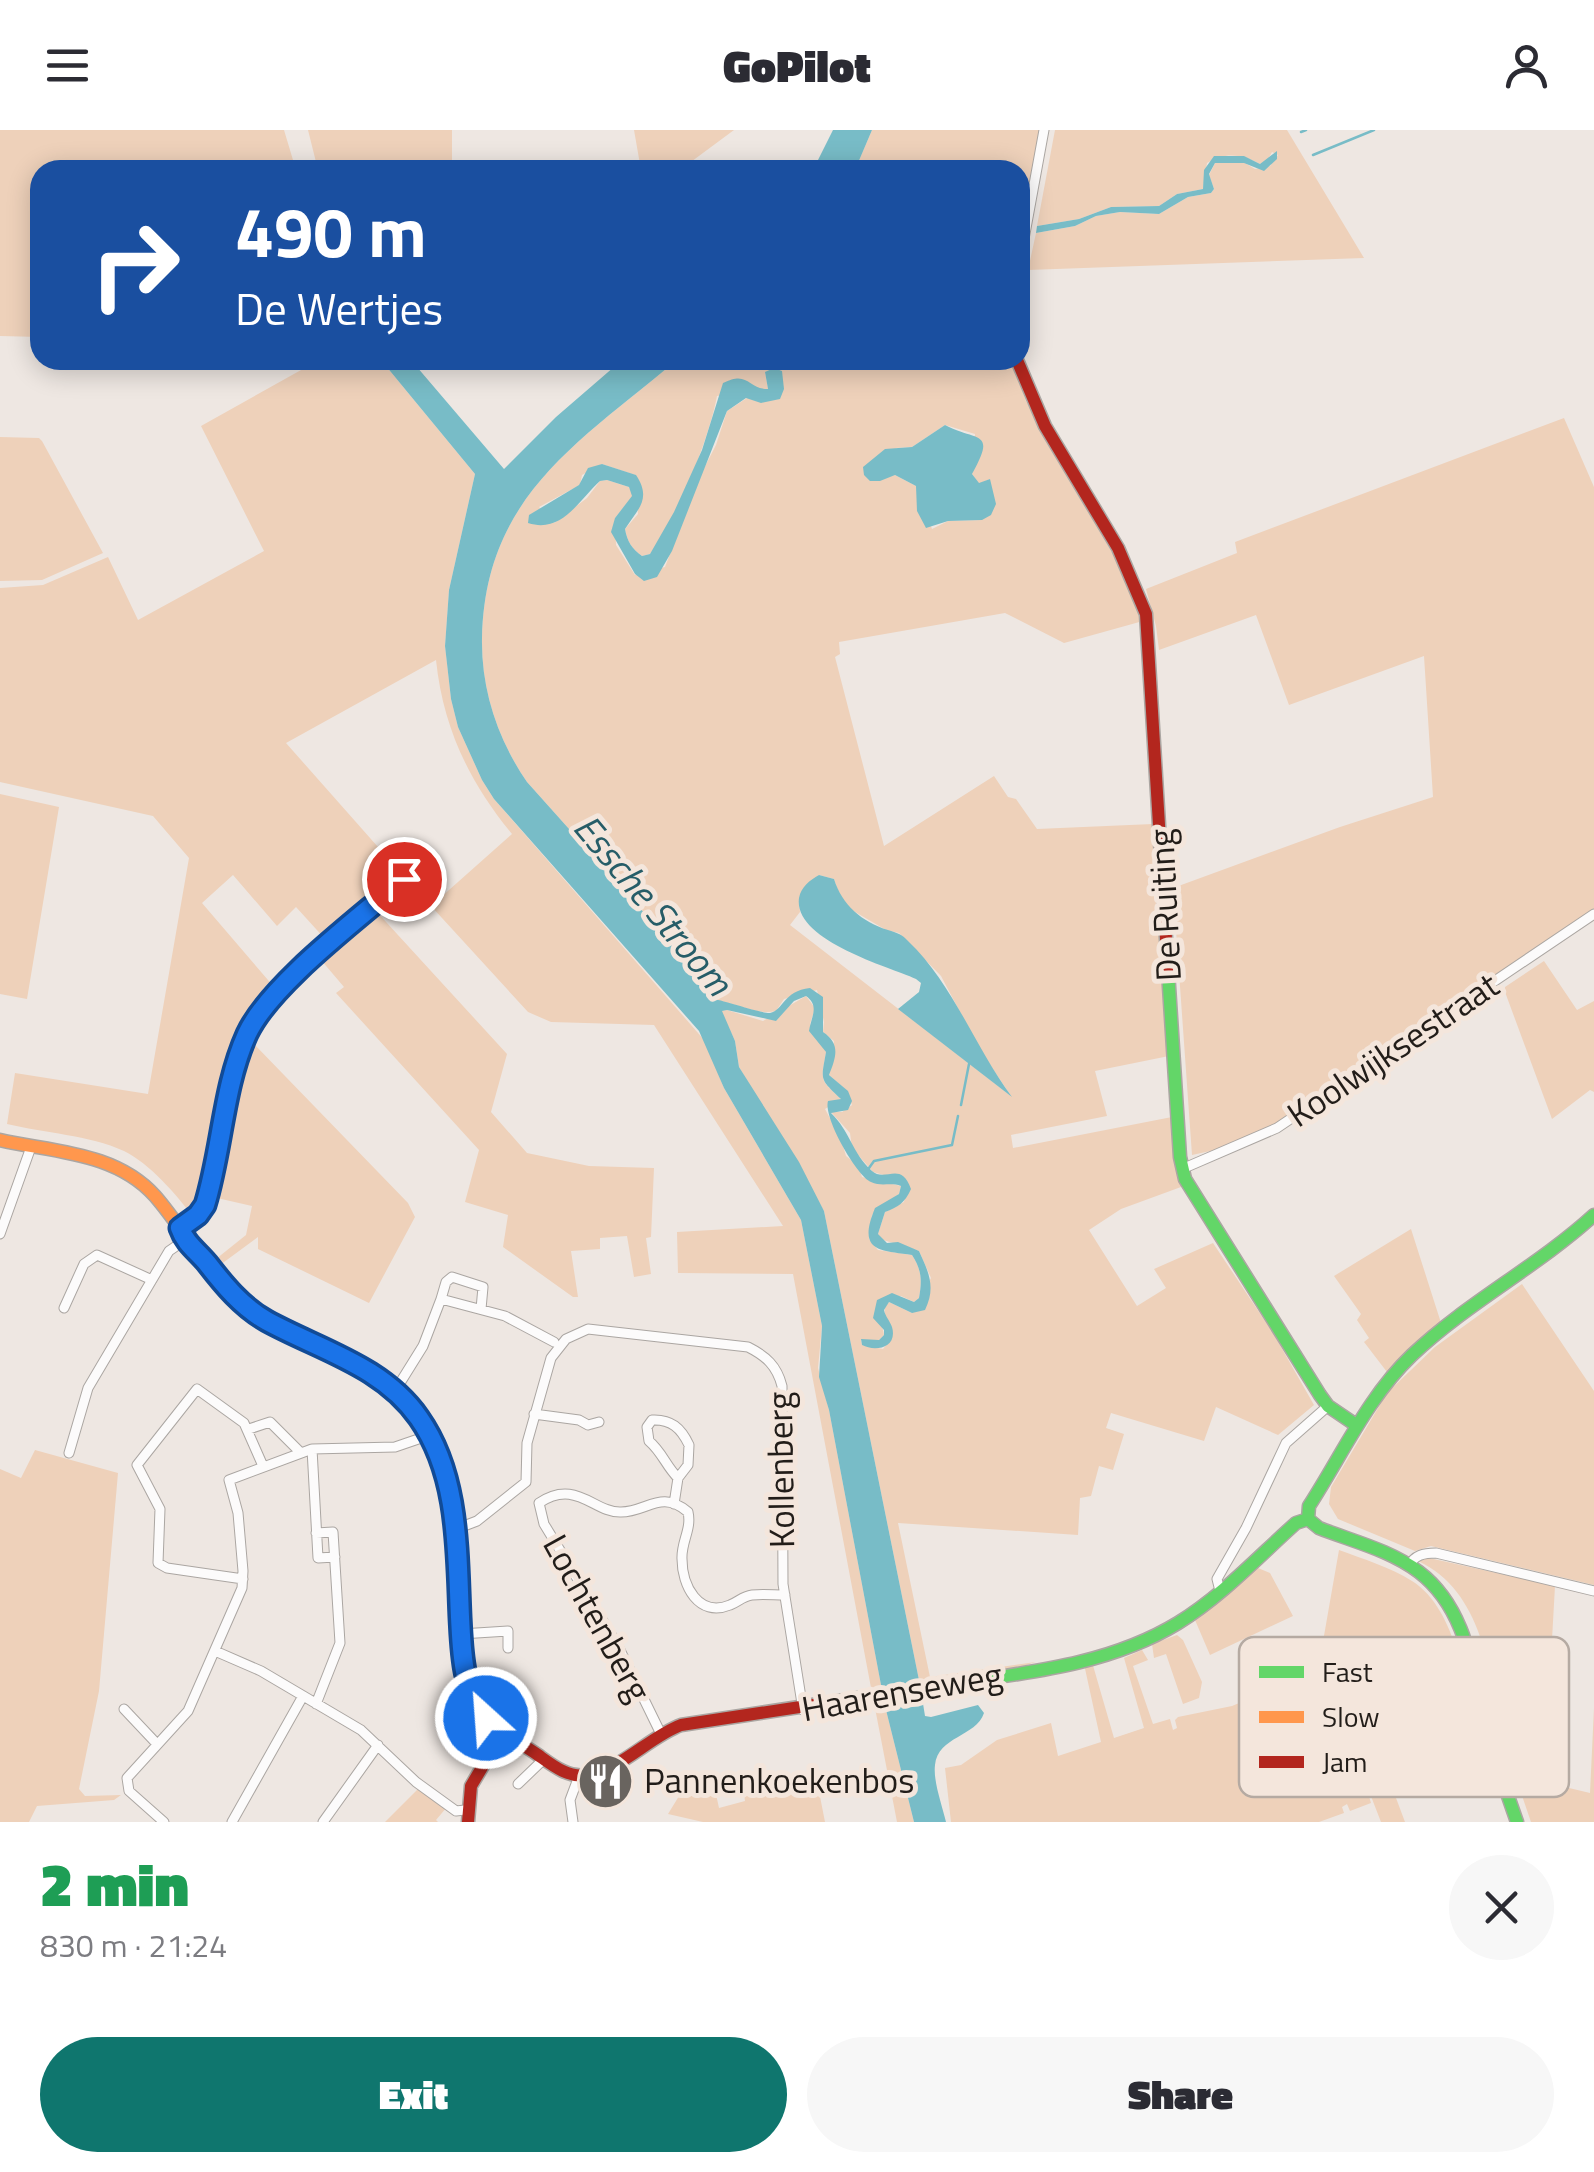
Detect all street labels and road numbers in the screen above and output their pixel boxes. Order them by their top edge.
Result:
street label: De Ruiting [1133,828,1195,983]
street label: Koolwijksestraat [1276,958,1509,1140]
street label: Kollenberg [752,1391,808,1549]
street label: Lochtenberg [530,1524,666,1711]
street label: Haarenseweg [797,1647,1006,1735]

